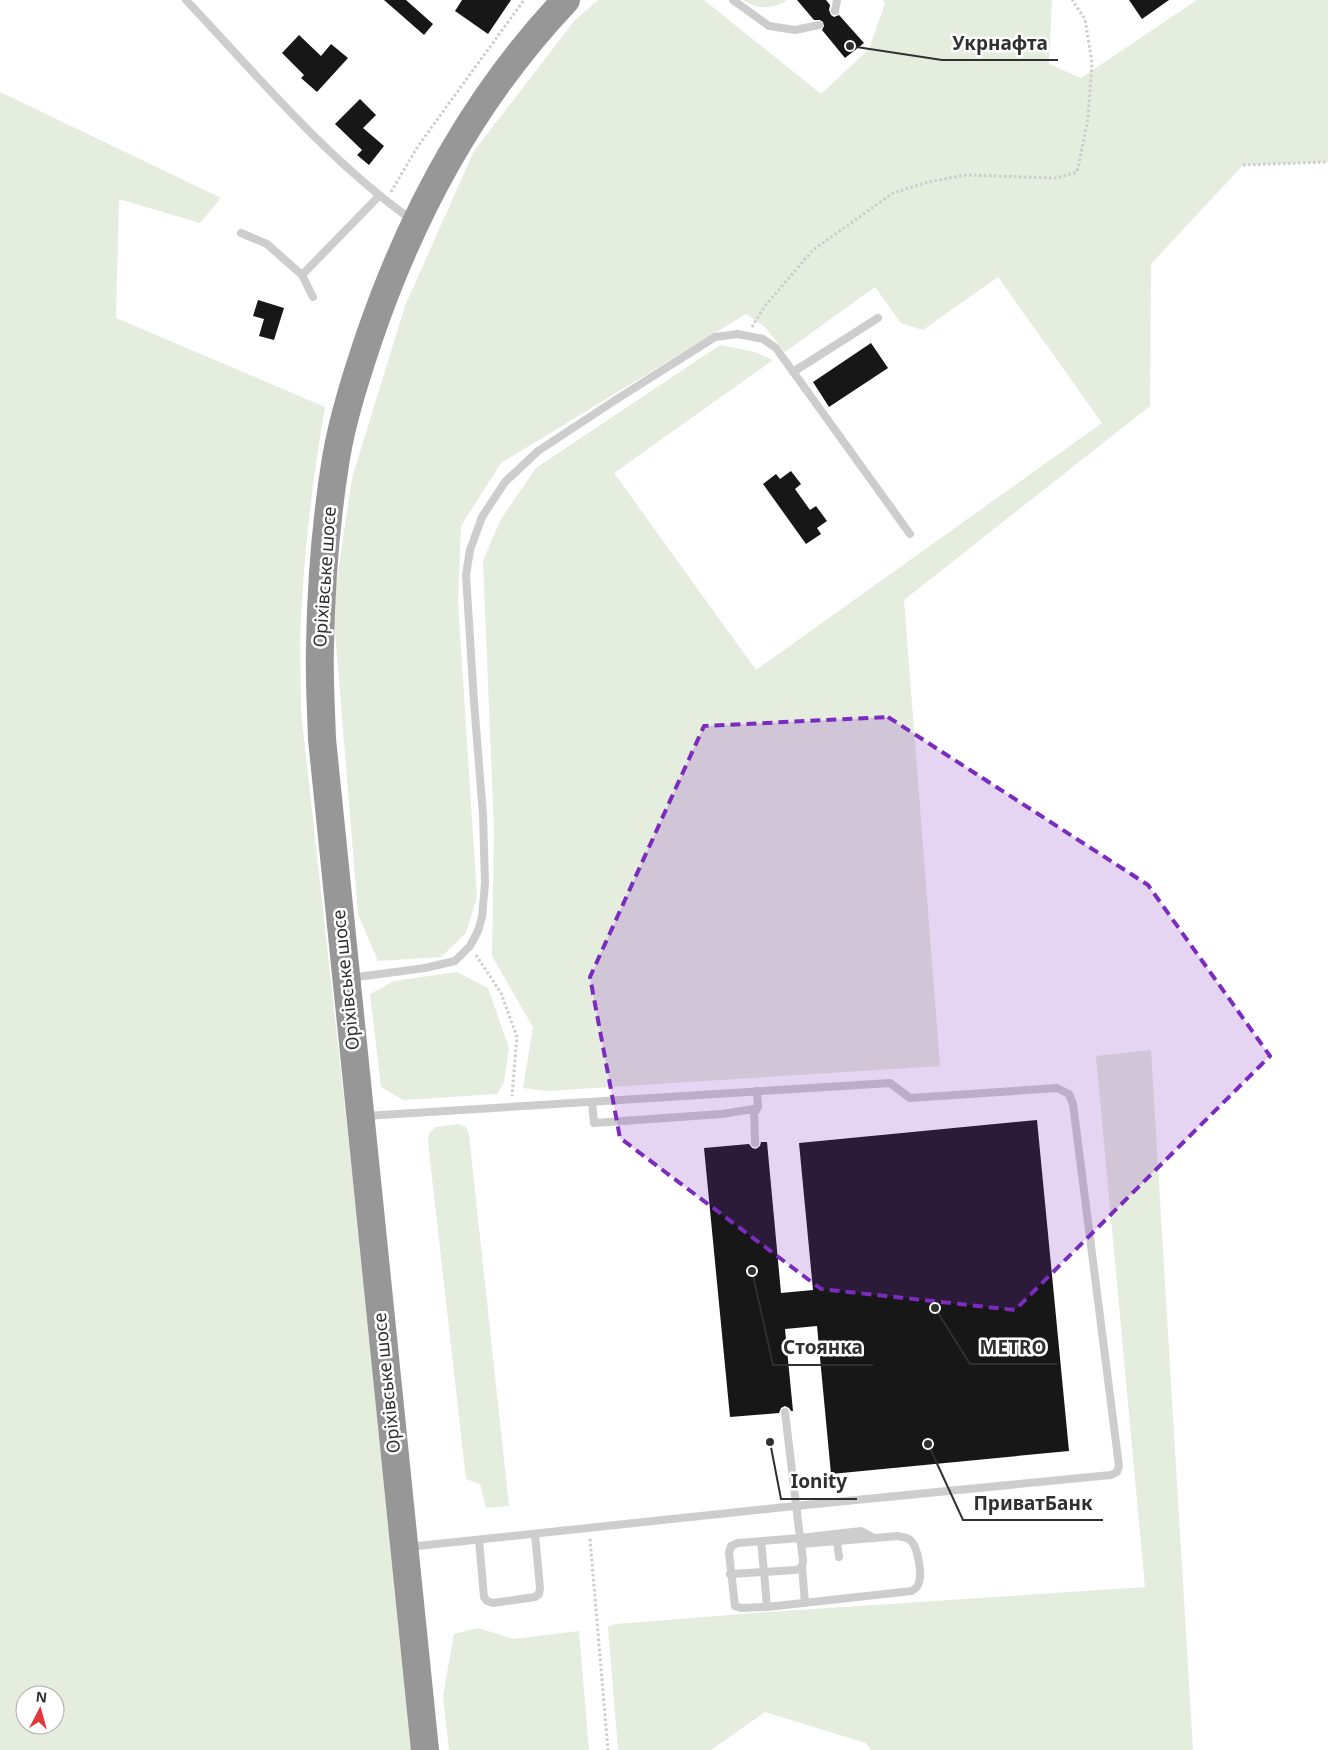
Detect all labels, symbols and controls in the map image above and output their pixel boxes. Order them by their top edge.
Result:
callout: Укрнафта [942,26,1058,60]
text: Укрнафта [952,30,1048,56]
street label: Оріхівське шосе [307,506,341,648]
street label: Оріхівське шосе [326,909,364,1052]
street label: Оріхівське шосе [367,1312,405,1455]
callout: METRO [970,1330,1057,1364]
callout: Стоянка [773,1331,873,1365]
text: Стоянка [783,1334,863,1360]
text: METRO [979,1334,1047,1360]
callout: Ionity [781,1465,857,1499]
text: Ionity [791,1468,847,1494]
callout: ПриватБанк [963,1486,1103,1520]
text: ПриватБанк [973,1490,1093,1516]
north arrow [15,1685,65,1735]
text: N [35,1687,48,1707]

